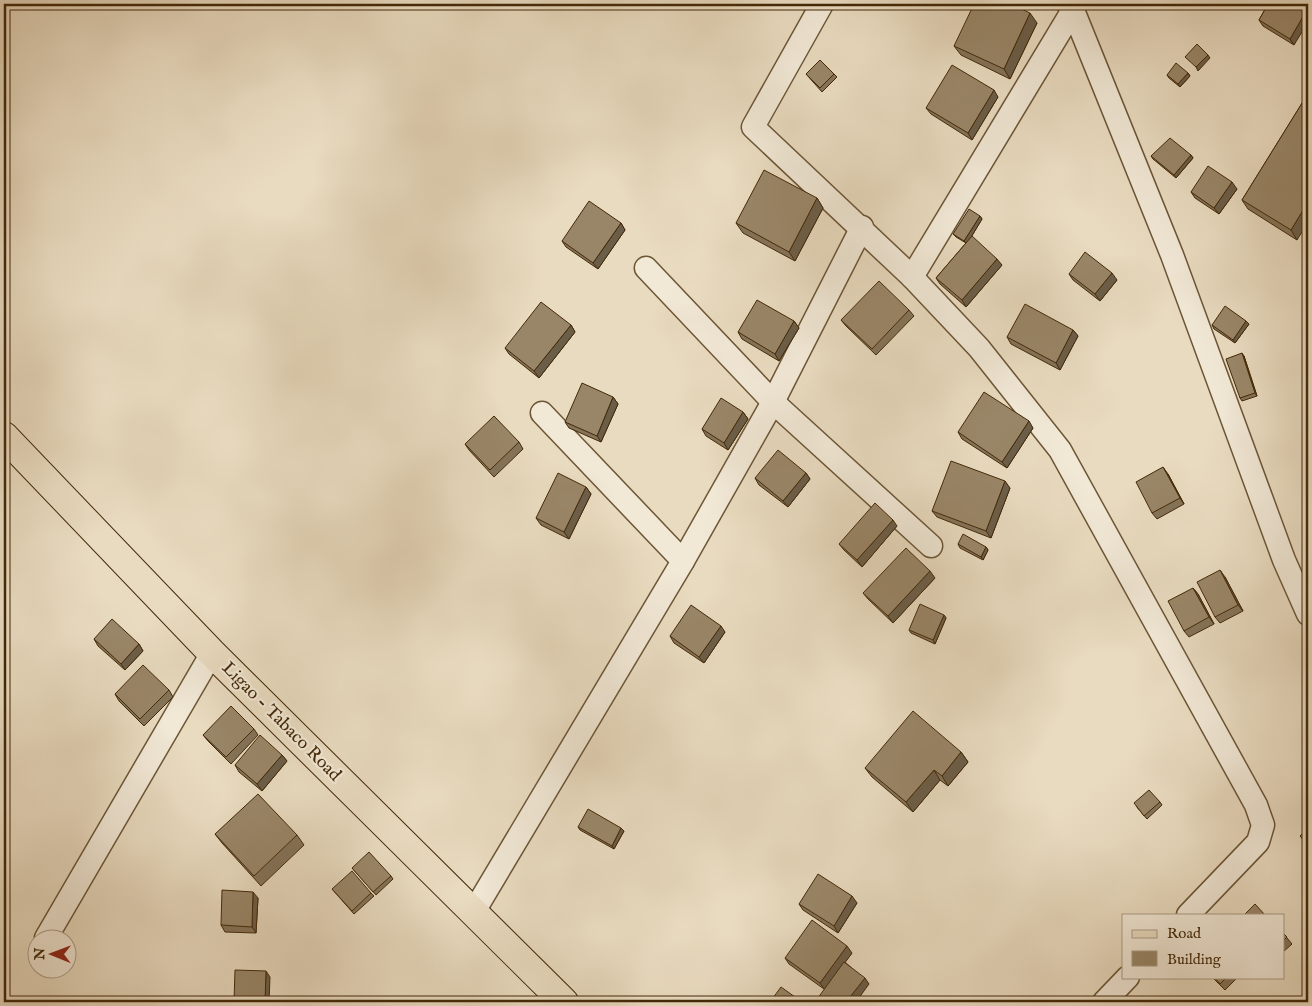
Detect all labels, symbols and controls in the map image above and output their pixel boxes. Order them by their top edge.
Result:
street label: Ligao - Tabaco Road [216,657,346,787]
legend [1122,914,1284,978]
text: Road [1167,924,1202,943]
north arrow [28,928,78,978]
text: N [31,948,49,961]
text: Building [1167,950,1222,969]

